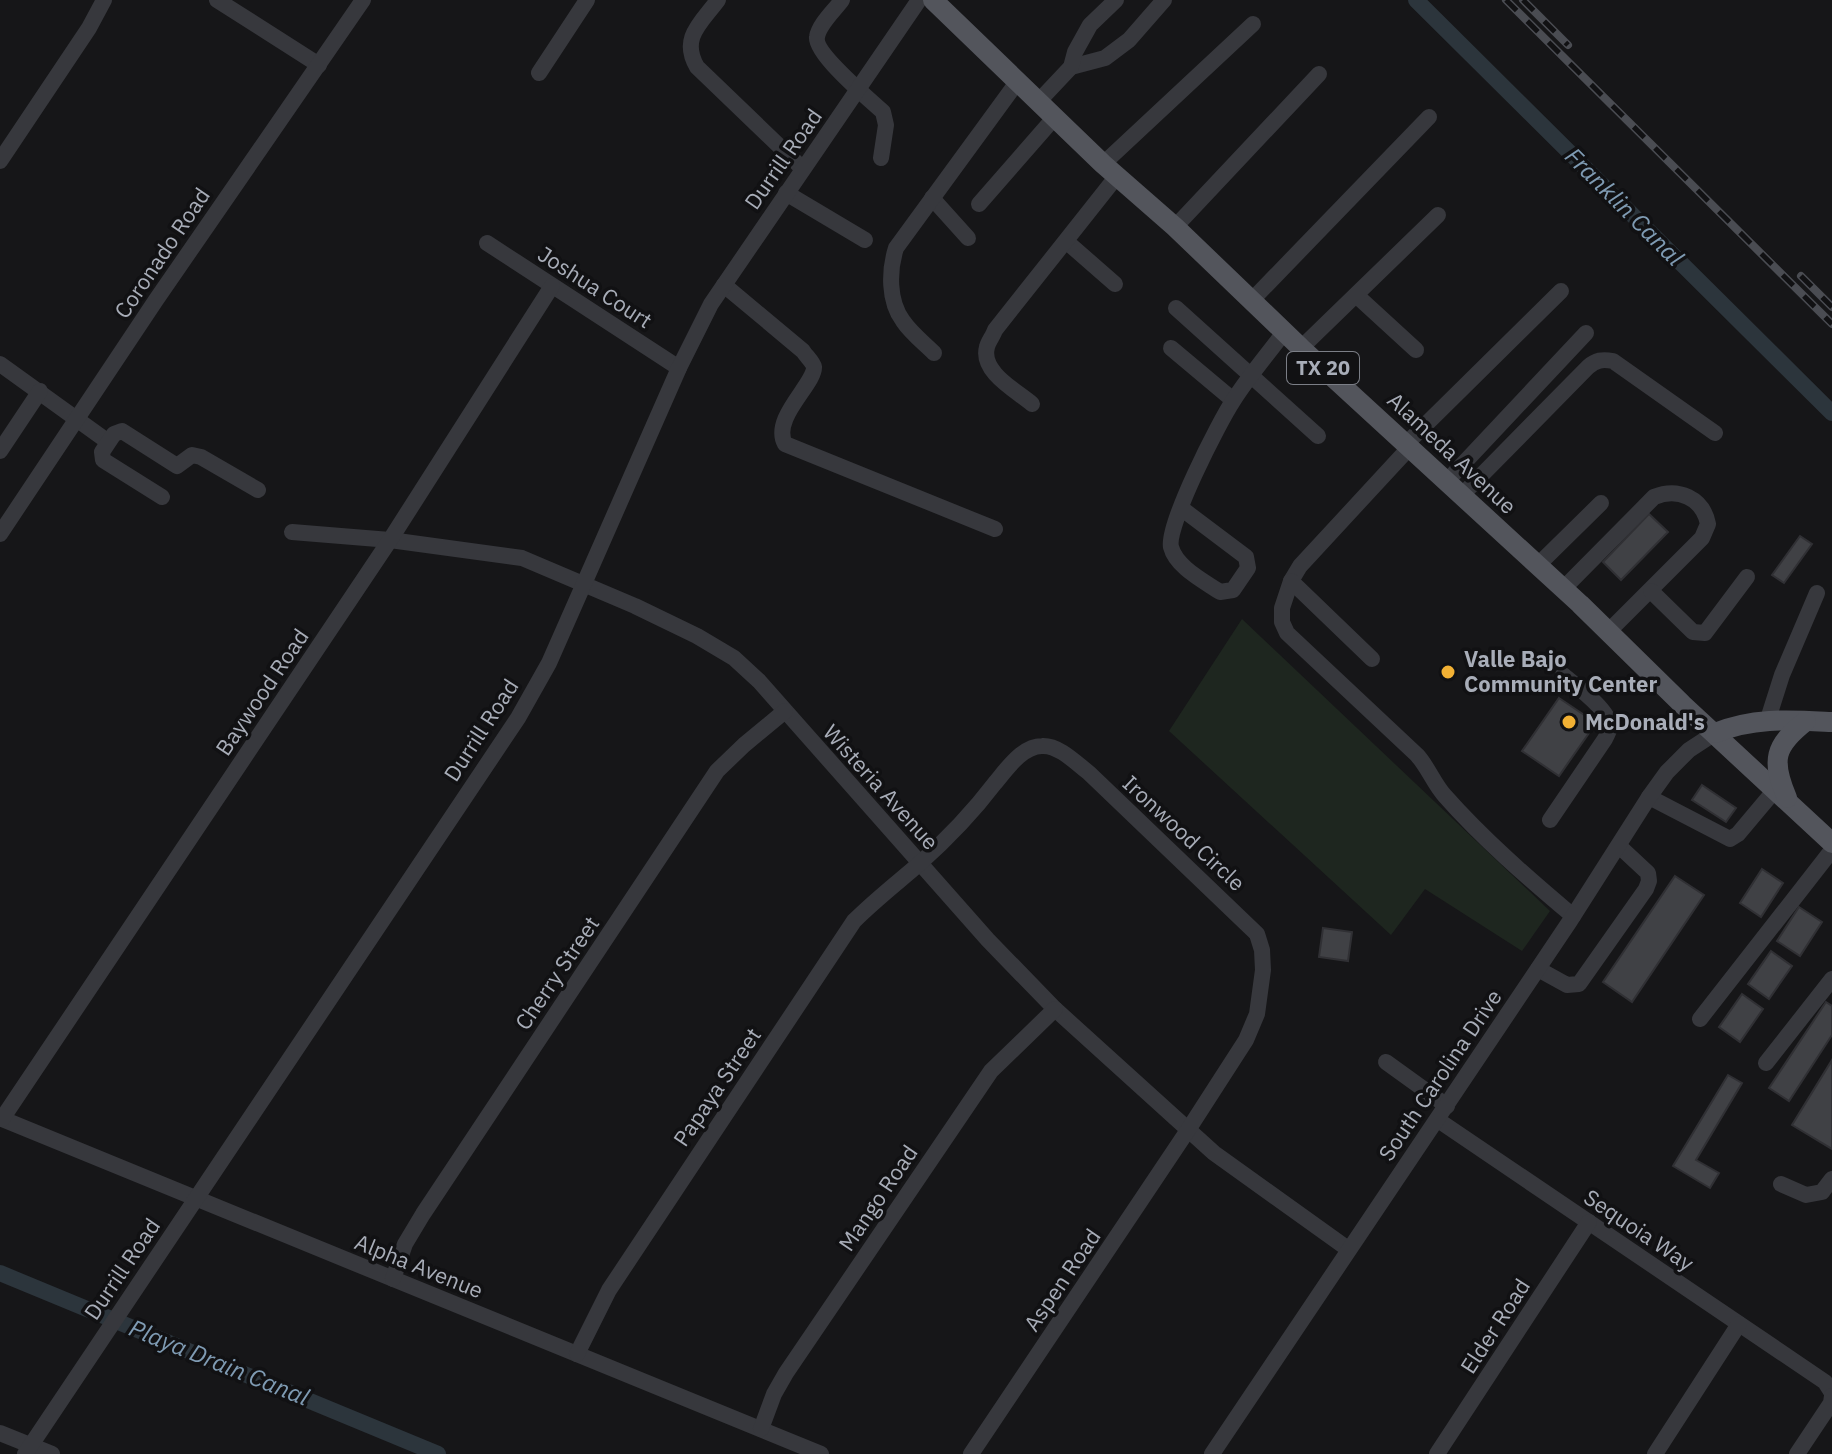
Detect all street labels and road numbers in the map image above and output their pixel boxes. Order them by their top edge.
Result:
street label: Durrill Road [737,103,828,215]
street label: Coronado Road [107,182,216,324]
street label: Joshua Court [533,239,658,334]
road number: TX 20 [1287,352,1359,384]
street label: Alameda Avenue [1382,385,1523,520]
street label: Baywood Road [208,623,315,761]
street label: Durrill Road [437,673,524,786]
street label: Wisteria Avenue [817,718,945,856]
street label: Ironwood Circle [1117,768,1252,897]
street label: Cherry Street [508,910,605,1035]
street label: South Carolina Drive [1371,983,1508,1166]
street label: Papaya Street [666,1022,767,1152]
street label: Mango Road [832,1139,924,1256]
street label: Sequoia Way [1579,1182,1700,1277]
street label: Durrill Road [77,1212,166,1325]
street label: Aspen Road [1017,1223,1107,1337]
street label: Alpha Avenue [351,1227,488,1304]
street label: Elder Road [1453,1273,1536,1379]

